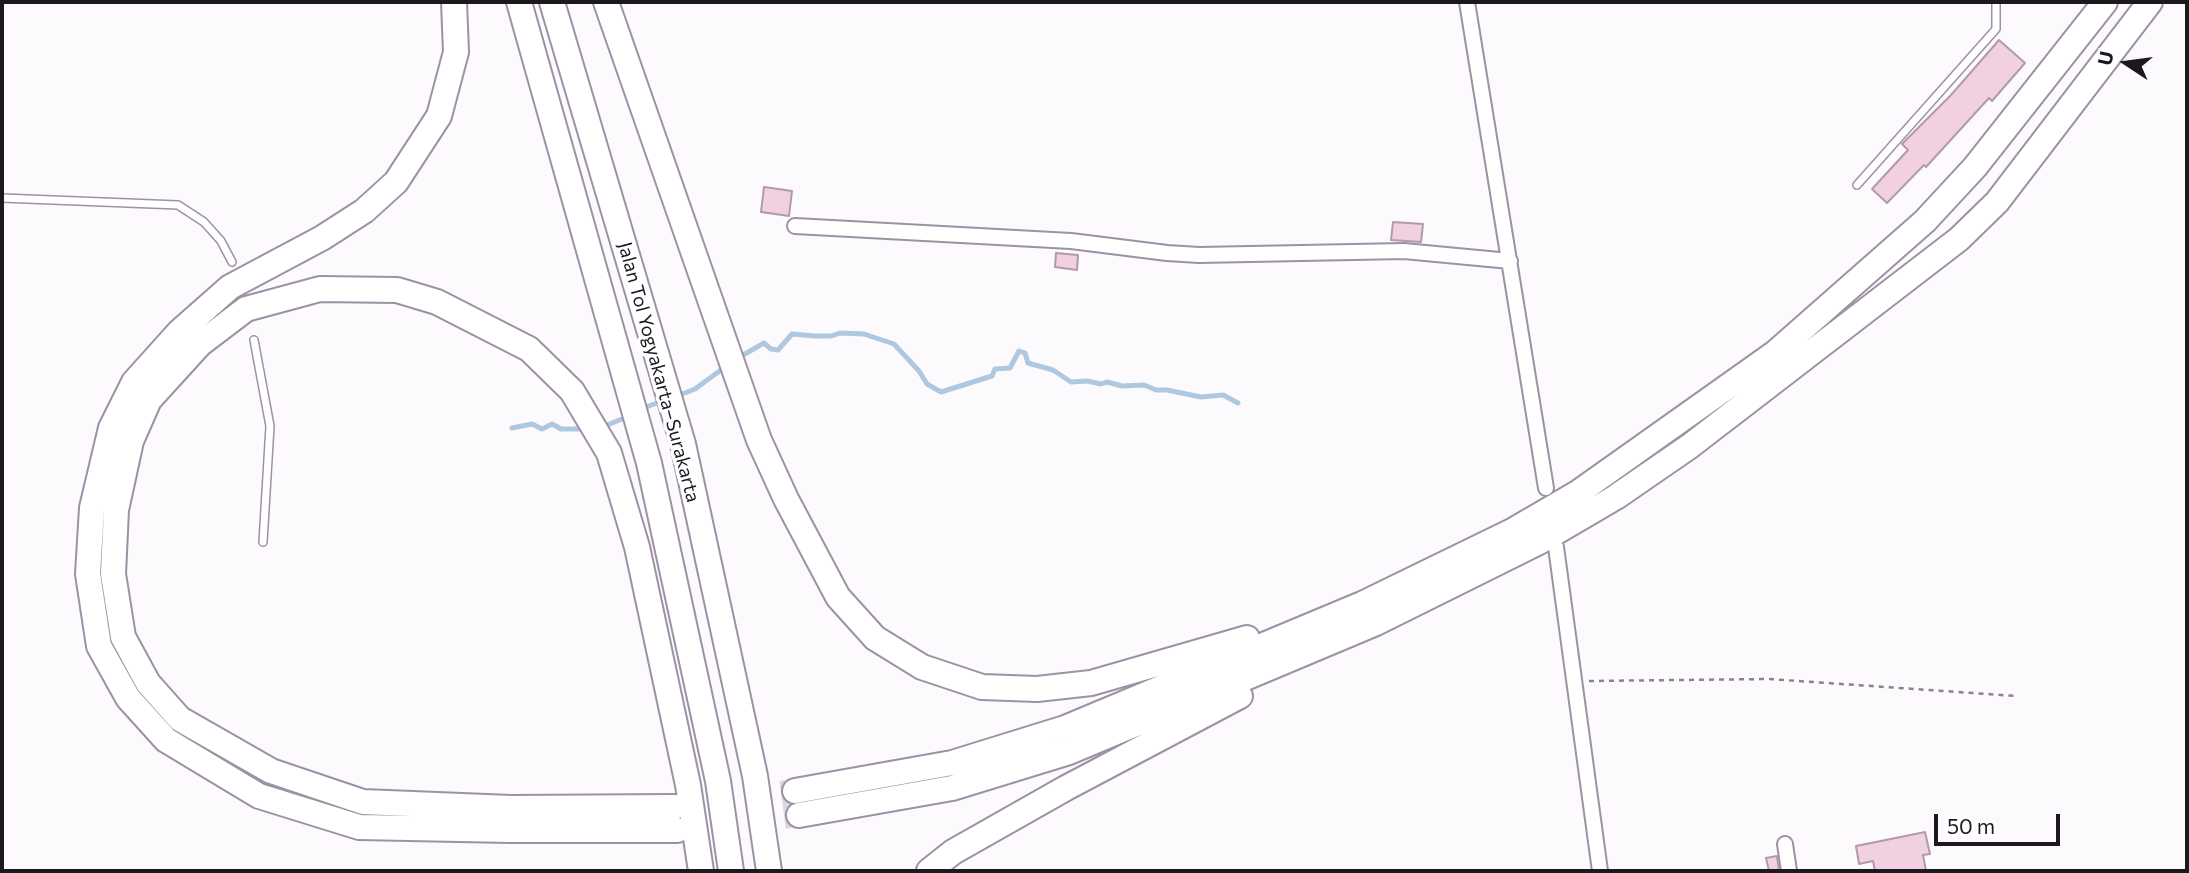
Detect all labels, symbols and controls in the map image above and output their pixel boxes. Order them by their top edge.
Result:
north arrow [2091,28,2161,98]
text: U [2092,49,2118,67]
street label: Jalan Tol Yogyakarta–Surakarta [613,239,705,505]
scale bar [1937,800,2063,844]
text: 50 m [1947,813,1995,838]

